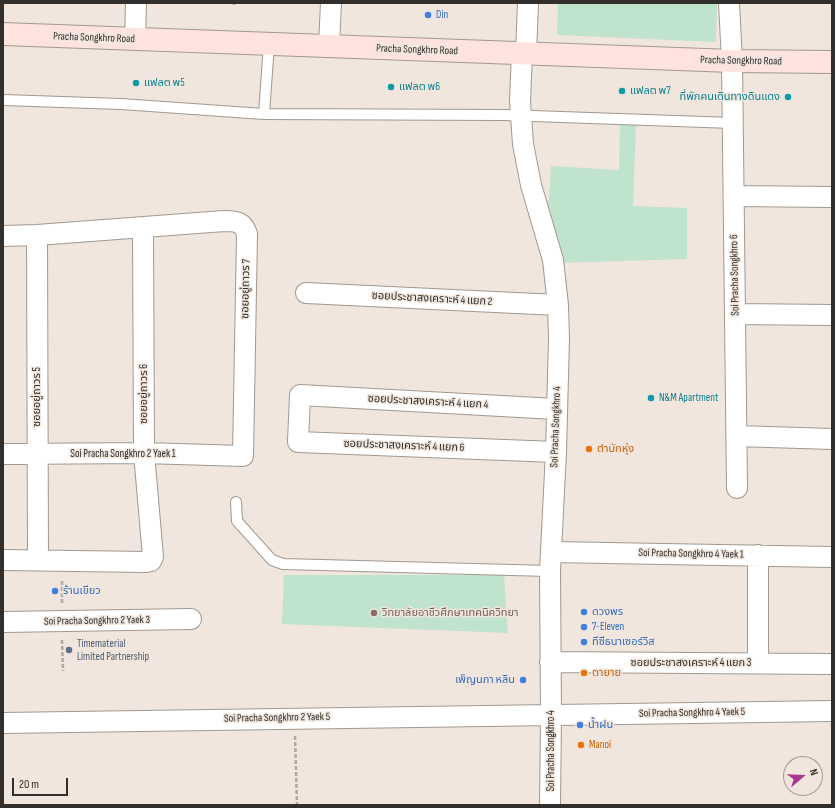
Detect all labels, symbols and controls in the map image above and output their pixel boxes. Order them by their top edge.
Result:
place label: Din [436,8,448,22]
marker: Din [423,10,433,20]
street label: Pracha Songkhro Road [53,30,135,46]
street label: Pracha Songkhro Road [376,42,458,58]
street label: Pracha Songkhro Road [700,54,782,68]
place label: แฟลต พ5 [144,76,185,90]
marker: แฟลต พ5 [131,78,141,88]
place label: แฟลต พ6 [399,80,440,94]
marker: แฟลต พ6 [386,82,396,92]
place label: แฟลต พ7 [630,84,671,98]
marker: แฟลต พ7 [617,86,627,96]
place label: ที่พักคนเดินทางดินแดง [679,90,780,104]
marker: ที่พักคนเดินทางดินแดง [783,92,793,102]
street label: Soi Pracha Songkhro 6 [728,234,742,316]
street label: ซอยอยู่ถาวร 7 [239,259,253,319]
street label: ซอยประชาสงเคราะห์ 4 แยก 2 [371,289,493,309]
street label: ซอยอยู่ถาวร 6 [137,364,151,424]
street label: ซอยอยู่ถาวร 5 [30,367,44,427]
street label: Soi Pracha Songkhro 4 [548,386,564,468]
place label: N&M Apartment [659,391,718,405]
street label: ซอยประชาสงเคราะห์ 4 แยก 4 [367,392,489,412]
marker: N&M Apartment [646,393,656,403]
street label: ซอยประชาสงเคราะห์ 4 แยก 6 [343,437,465,455]
place label: ตำบักหุ่ง [597,442,634,456]
marker: ตำบักหุ่ง [584,444,594,454]
street label: Soi Pracha Songkhro 2 Yaek 1 [70,447,176,461]
street label: Soi Pracha Songkhro 4 Yaek 1 [638,546,744,562]
place label: ร้านเขียว [63,584,101,598]
marker: ร้านเขียว [50,586,60,596]
place label: ดวงพร [592,605,623,619]
place label: วิทยาลัยอาชีวศึกษาเทคนิควิทยา [382,606,518,620]
marker: ดวงพร [579,607,589,617]
marker: วิทยาลัยอาชีวศึกษาเทคนิควิทยา [369,608,379,618]
street label: Soi Pracha Songkhro 2 Yaek 3 [44,613,150,629]
place label: 7-Eleven [592,620,624,634]
marker: 7-Eleven [579,622,589,632]
place label: ทีซีธนาเซอร์วิส [592,635,655,649]
place label: Timematerial Limited Partnership [77,637,149,663]
marker: ทีซีธนาเซอร์วิส [579,637,589,647]
marker: Timematerial Limited Partnership [64,645,74,655]
street label: ซอยประชาสงเคราะห์ 4 แยก 3 [631,656,751,670]
place label: ตายาย [592,666,621,680]
marker: ตายาย [579,668,589,678]
place label: เพ็ญนภา หลิน [455,673,515,687]
marker: เพ็ญนภา หลิน [518,675,528,685]
street label: Soi Pracha Songkhro 4 Yaek 5 [639,705,745,721]
street label: Soi Pracha Songkhro 2 Yaek 5 [224,710,330,726]
street label: Soi Pracha Songkhro 4 [544,710,558,792]
place label: น้ำฝน [588,718,613,732]
marker: น้ำฝน [575,720,585,730]
place label: Manoi [589,738,611,752]
marker: Manoi [576,740,586,750]
north arrow [783,756,823,796]
text: N [807,767,821,777]
scale bar [14,770,70,796]
text: 20 m [19,777,39,792]

